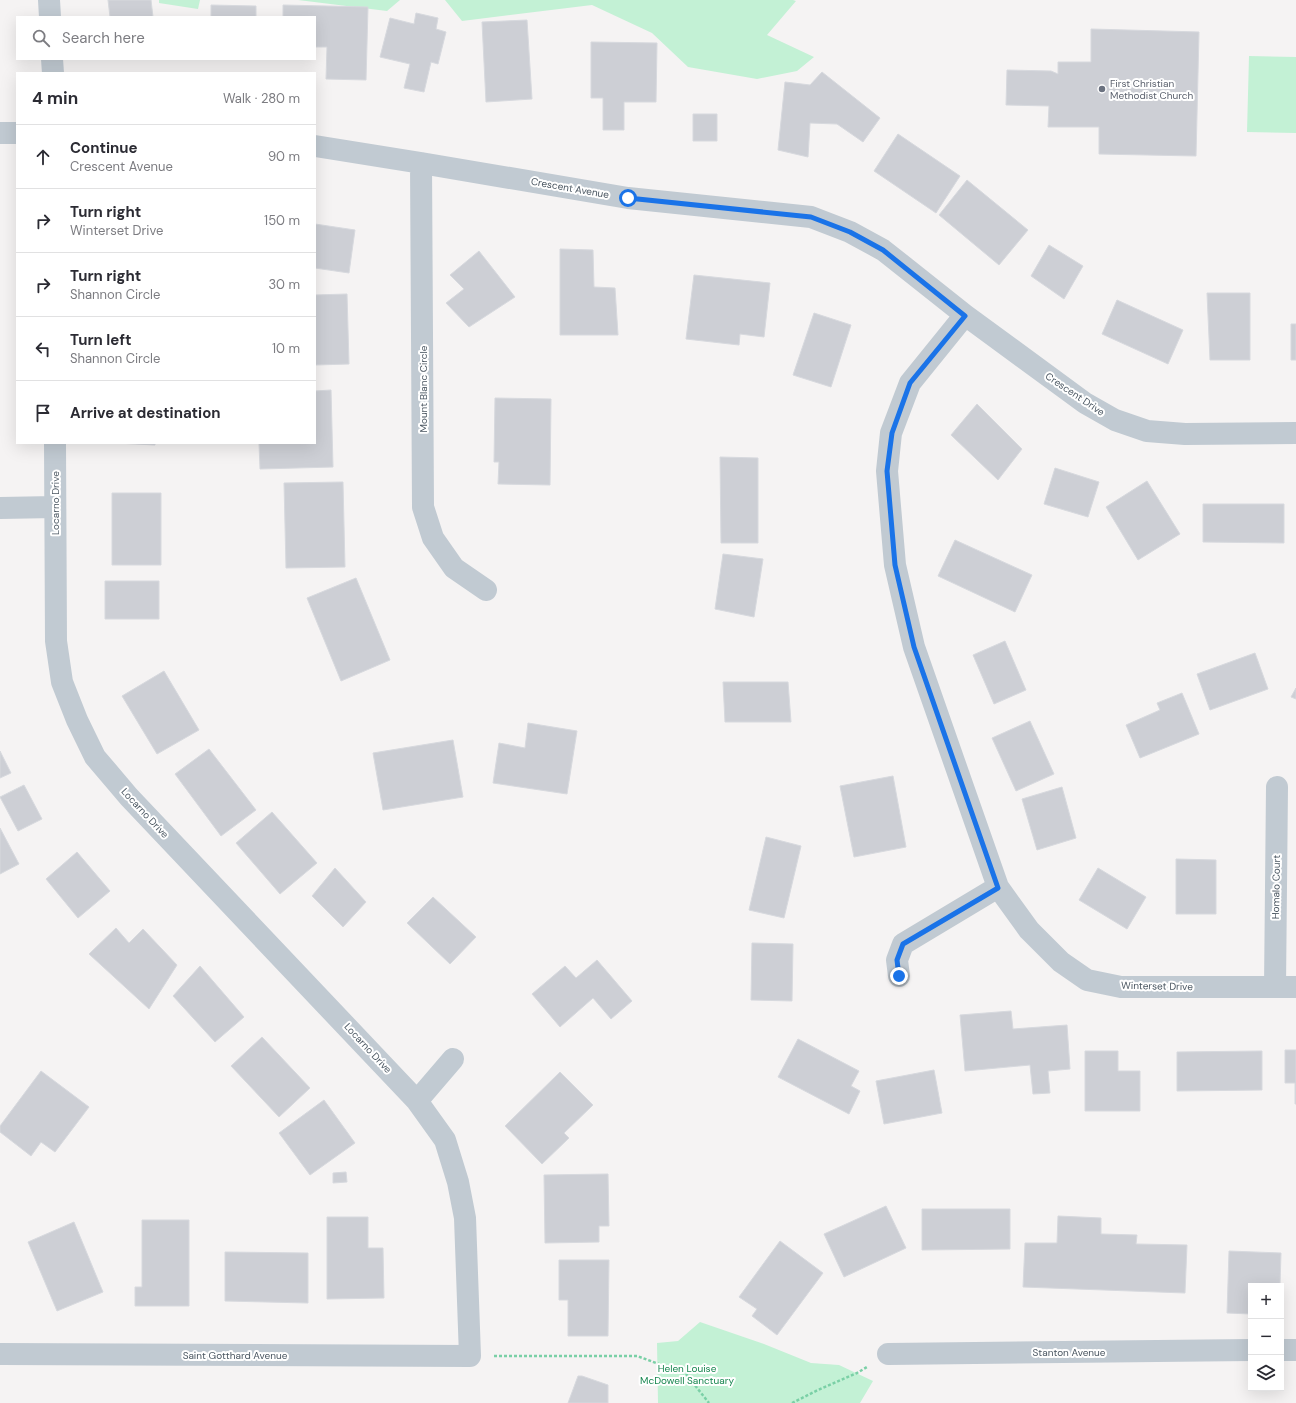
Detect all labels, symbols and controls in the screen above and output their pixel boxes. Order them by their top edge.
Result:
search box [16,16,316,60]
icon: search [30,27,52,49]
text: Search here [62,28,145,48]
place label: First Christian Methodist Church [1110,77,1193,102]
marker: First Christian Methodist Church [1097,84,1107,94]
text: 4 min [32,87,78,109]
text: Walk · 280 m [223,90,300,107]
text: Continue [70,138,138,158]
icon: ahead [32,146,54,168]
text: 90 m [268,148,300,165]
text: Crescent Avenue [70,158,173,175]
street label: Crescent Avenue [530,175,610,201]
route start [619,189,637,207]
text: Turn right [70,202,141,222]
icon: right [32,210,54,232]
text: 150 m [264,212,300,229]
text: Winterset Drive [70,222,163,239]
text: Turn right [70,266,141,286]
icon: right [32,274,54,296]
text: 30 m [268,276,300,293]
text: Shannon Circle [70,286,160,303]
text: Turn left [70,330,131,350]
icon: left [32,338,54,360]
text: 10 m [272,340,300,357]
street label: Mount Blanc Circle [417,345,430,432]
text: Shannon Circle [70,350,160,367]
street label: Crescent Drive [1043,369,1107,419]
icon: arrive [32,402,54,424]
text: Arrive at destination [70,403,221,423]
street label: Locarno Drive [49,471,62,535]
street label: Locarno Drive [118,785,172,841]
street label: Homalo Court [1269,855,1283,919]
route end [890,967,908,985]
street label: Winterset Drive [1121,979,1193,993]
street label: Locarno Drive [341,1020,395,1076]
map controls [1248,1283,1284,1391]
button: + [1248,1283,1284,1319]
button: − [1248,1319,1284,1355]
street label: Stanton Avenue [1033,1346,1106,1359]
street label: Saint Gotthard Avenue [183,1349,288,1362]
button: layers [1248,1355,1284,1391]
park label: Helen Louise McDowell Sanctuary [640,1362,734,1387]

